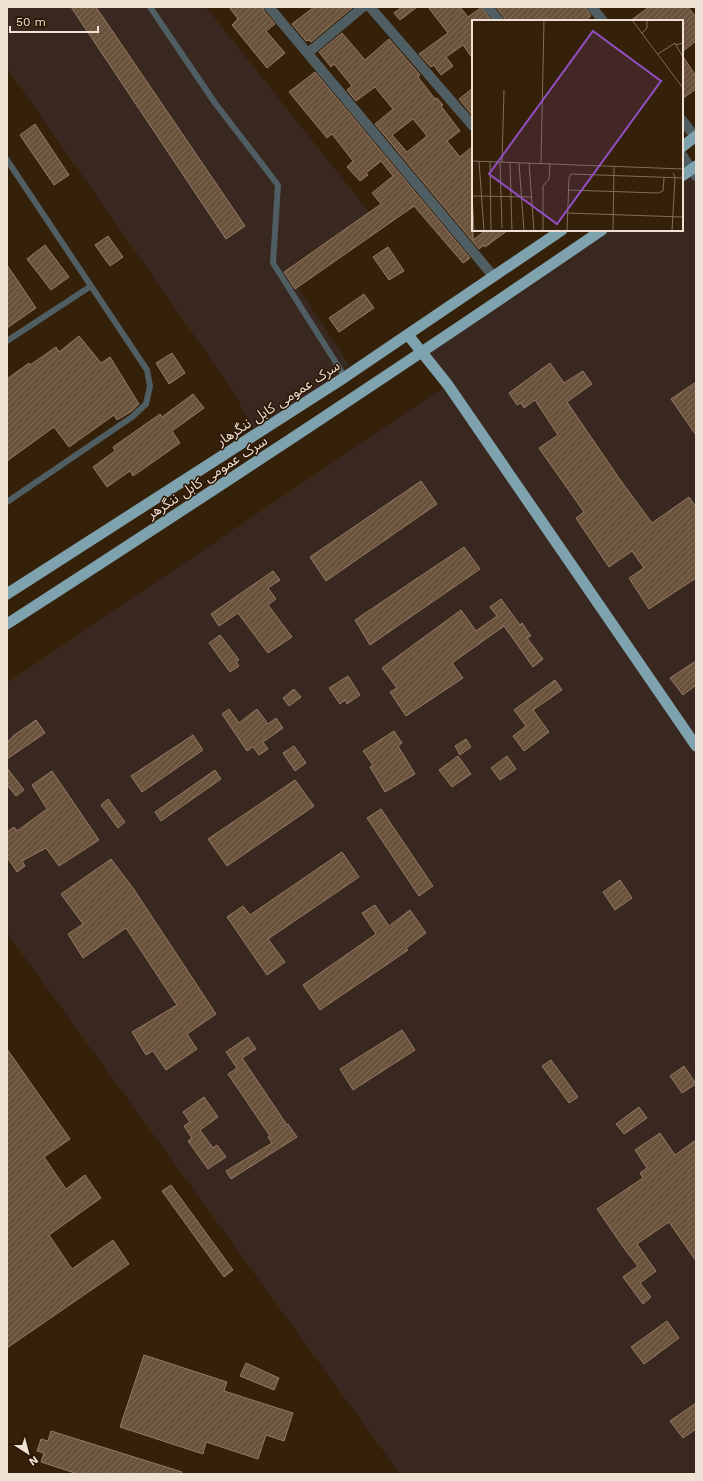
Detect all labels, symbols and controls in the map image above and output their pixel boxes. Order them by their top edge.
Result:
scale bar [10,8,98,34]
text: 50 m [16,15,46,29]
inset map [472,20,683,231]
street label: سرک عمومی کابل ننگرهار [213,357,343,450]
street label: سرک عمومی کابل ننگرهر [143,432,271,523]
north arrow [8,1433,48,1473]
text: N [26,1453,41,1468]

